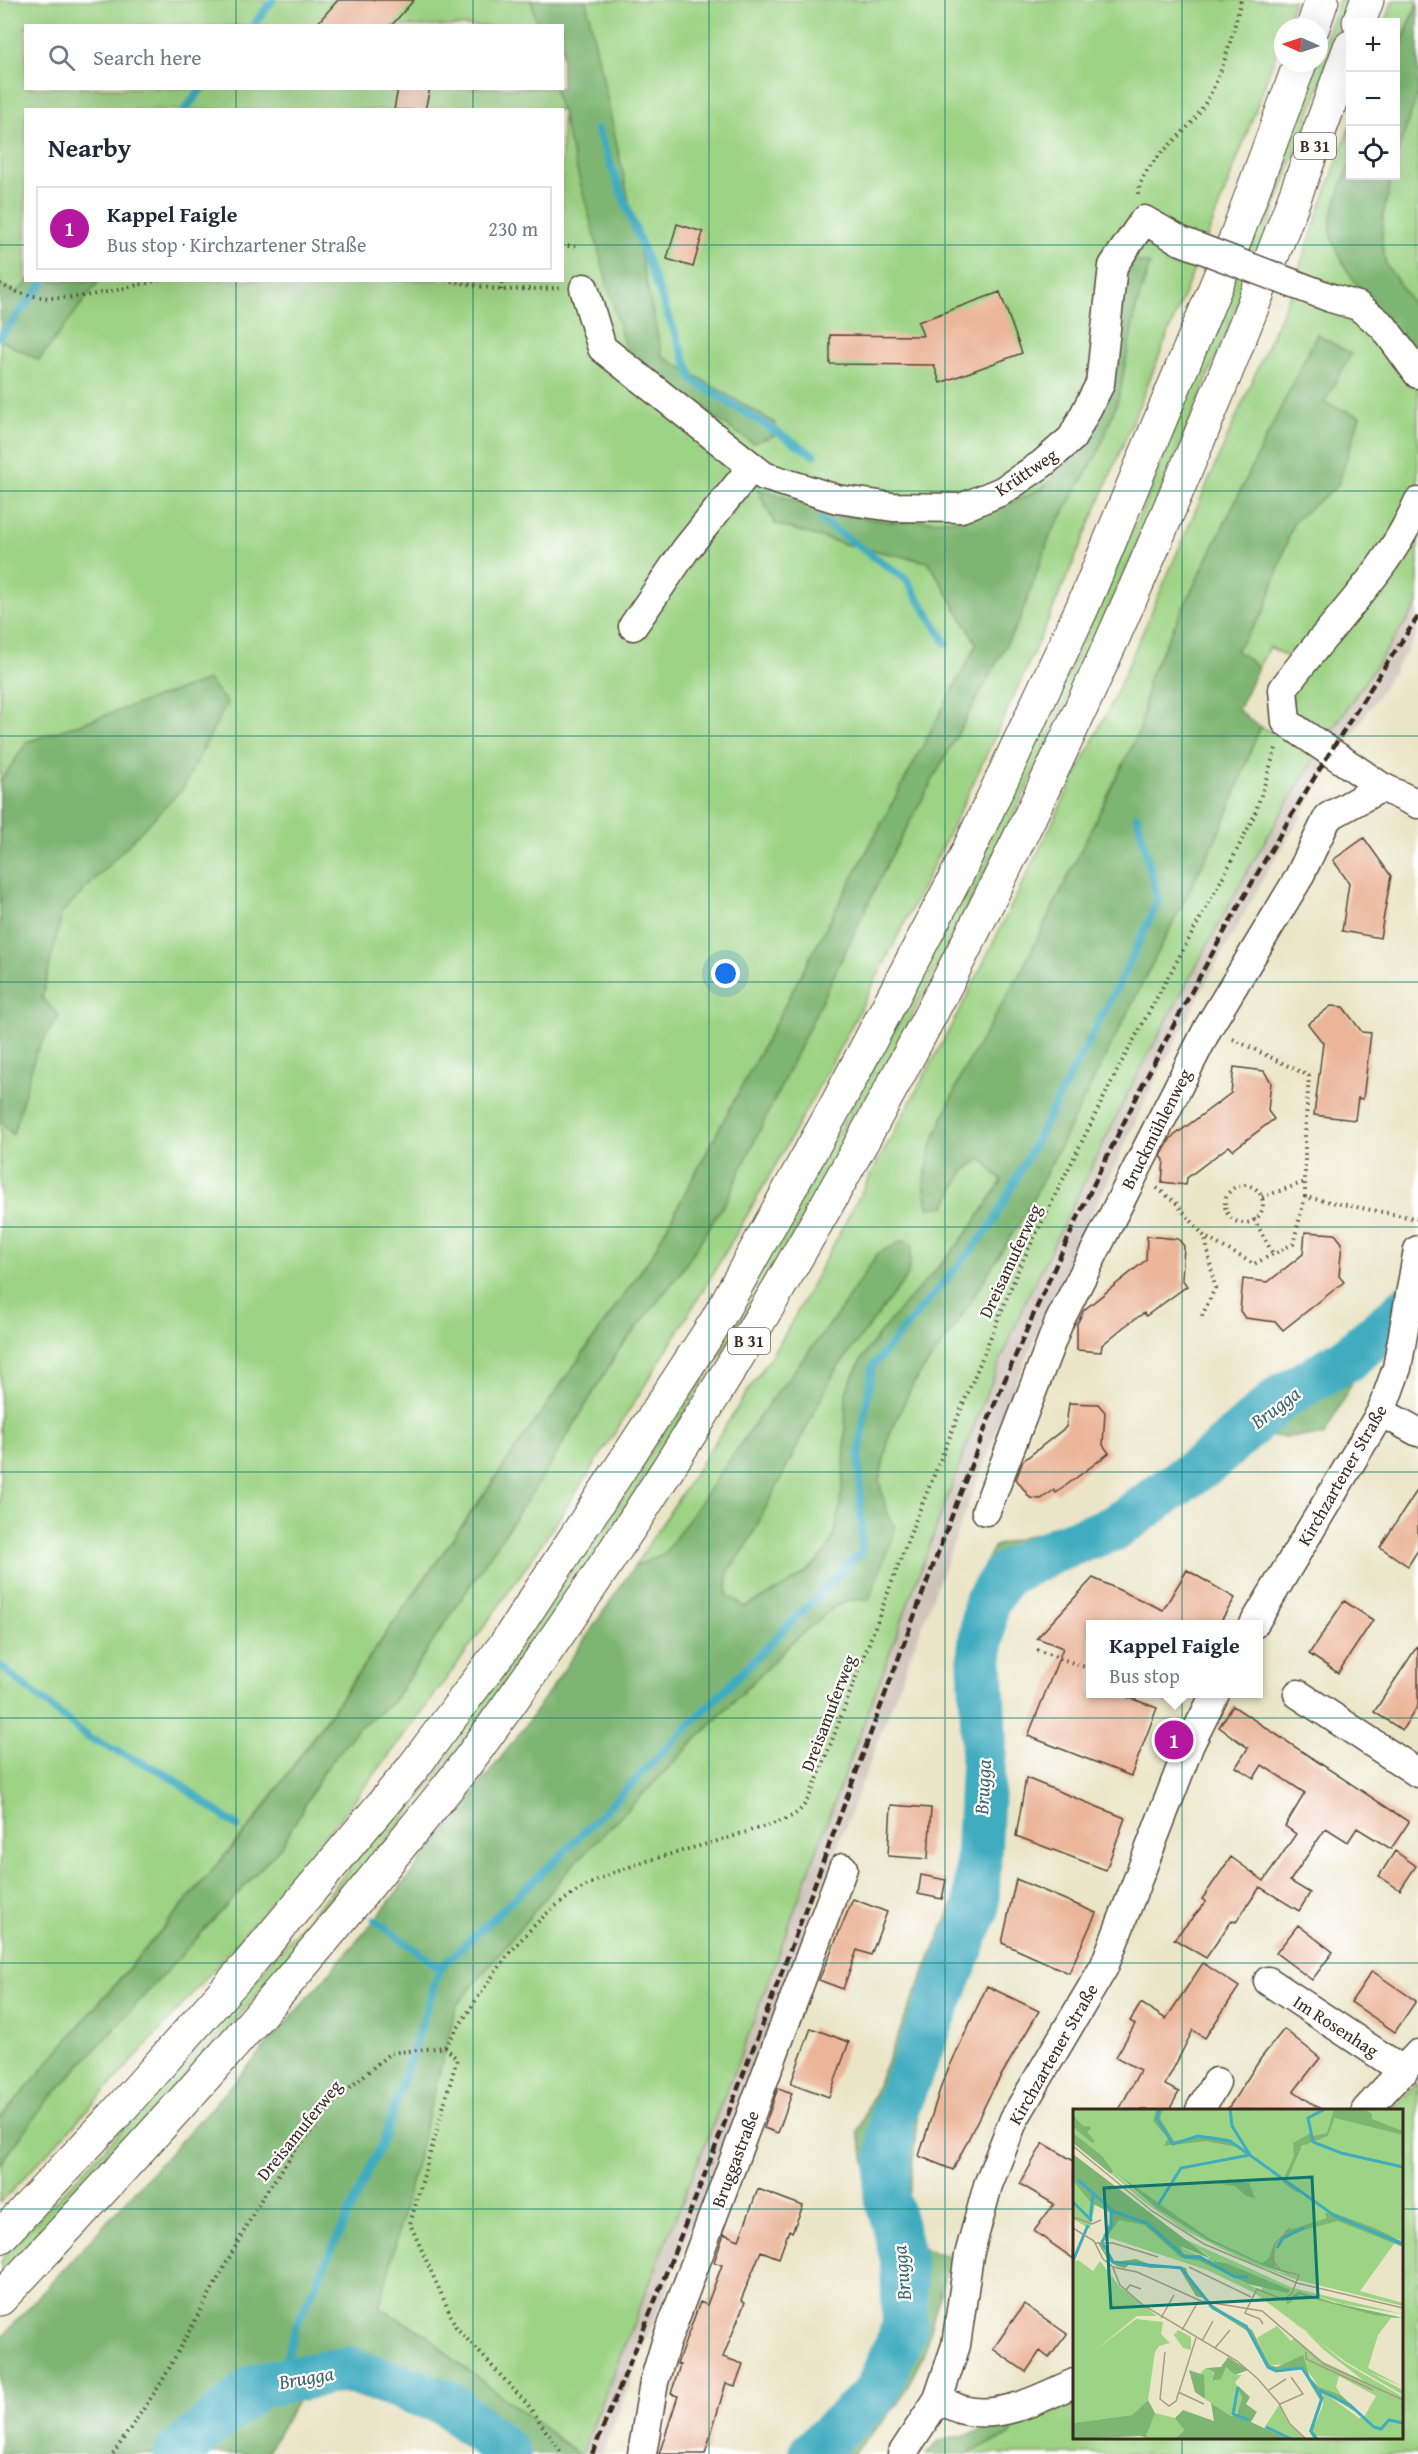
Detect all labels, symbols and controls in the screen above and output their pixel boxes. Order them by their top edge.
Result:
north arrow [1274,18,1328,72]
map controls [1346,18,1400,180]
button: + [1346,18,1400,72]
search box [24,24,564,90]
icon: search [45,41,78,74]
text: Search here [93,41,202,73]
button: − [1346,72,1400,126]
button: locate [1346,126,1400,180]
text: Nearby [48,128,131,167]
road number: B 31 [1294,133,1336,159]
text: Kappel Faigle [107,198,238,230]
text: 1 [64,214,75,243]
text: 230 m [488,214,538,243]
text: Bus stop · Kirchzartener Straße [107,230,366,259]
street label: Krüttweg [989,441,1063,503]
your location [711,959,740,988]
street label: Bruckmühlenweg [1114,1064,1198,1194]
street label: Dreisamuferweg [972,1199,1048,1323]
road number: B 31 [728,1328,770,1354]
water label: Brugga [1243,1378,1306,1436]
street label: Kirchzartener Straße [1291,1399,1393,1551]
popup [1086,1620,1263,1698]
text: Kappel Faigle [1109,1629,1240,1661]
street label: Dreisamuferweg [793,1651,863,1775]
text: Bus stop [1109,1661,1180,1690]
pin: 1 [1154,1718,1194,1762]
water label: Brugga [966,1758,998,1816]
street label: Kirchzartener Straße [1002,1978,1104,2130]
street label: Im Rosenhag [1288,1988,1384,2064]
street label: Dreisamuferweg [250,2074,348,2186]
street label: Bruggastraße [704,2107,766,2211]
inset map [1073,2109,1403,2439]
water label: Brugga [884,2243,918,2303]
water label: Brugga [275,2358,336,2396]

